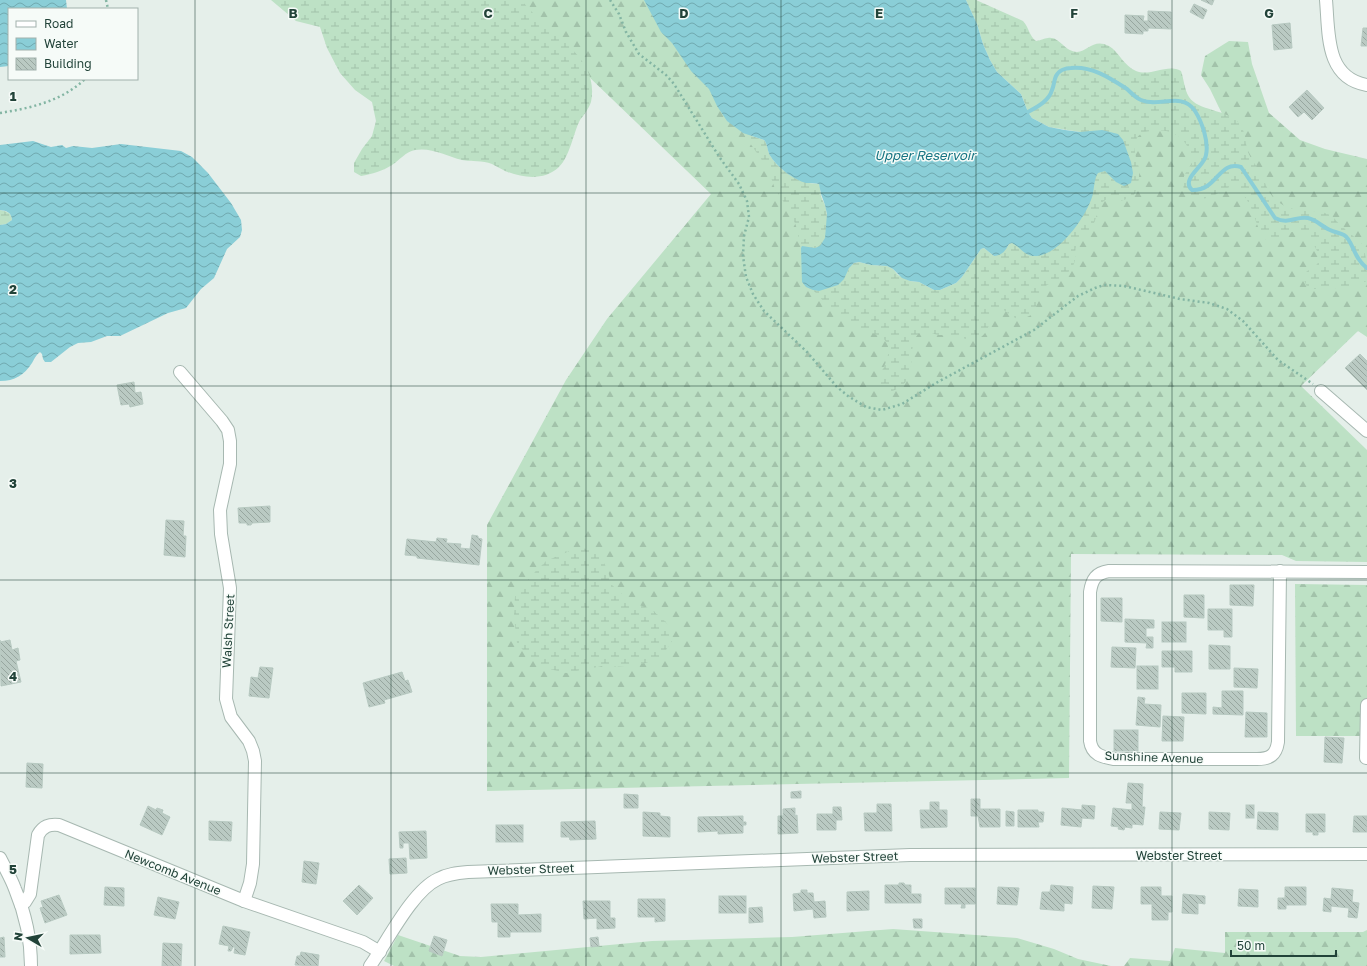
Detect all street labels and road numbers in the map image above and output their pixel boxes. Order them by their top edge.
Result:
street label: Walsh Street [219,593,237,668]
street label: Sunshine Avenue [1104,748,1204,766]
street label: Newcomb Avenue [123,846,223,898]
street label: Webster Street [811,848,899,866]
street label: Webster Street [1136,848,1223,863]
street label: Webster Street [487,860,575,878]

